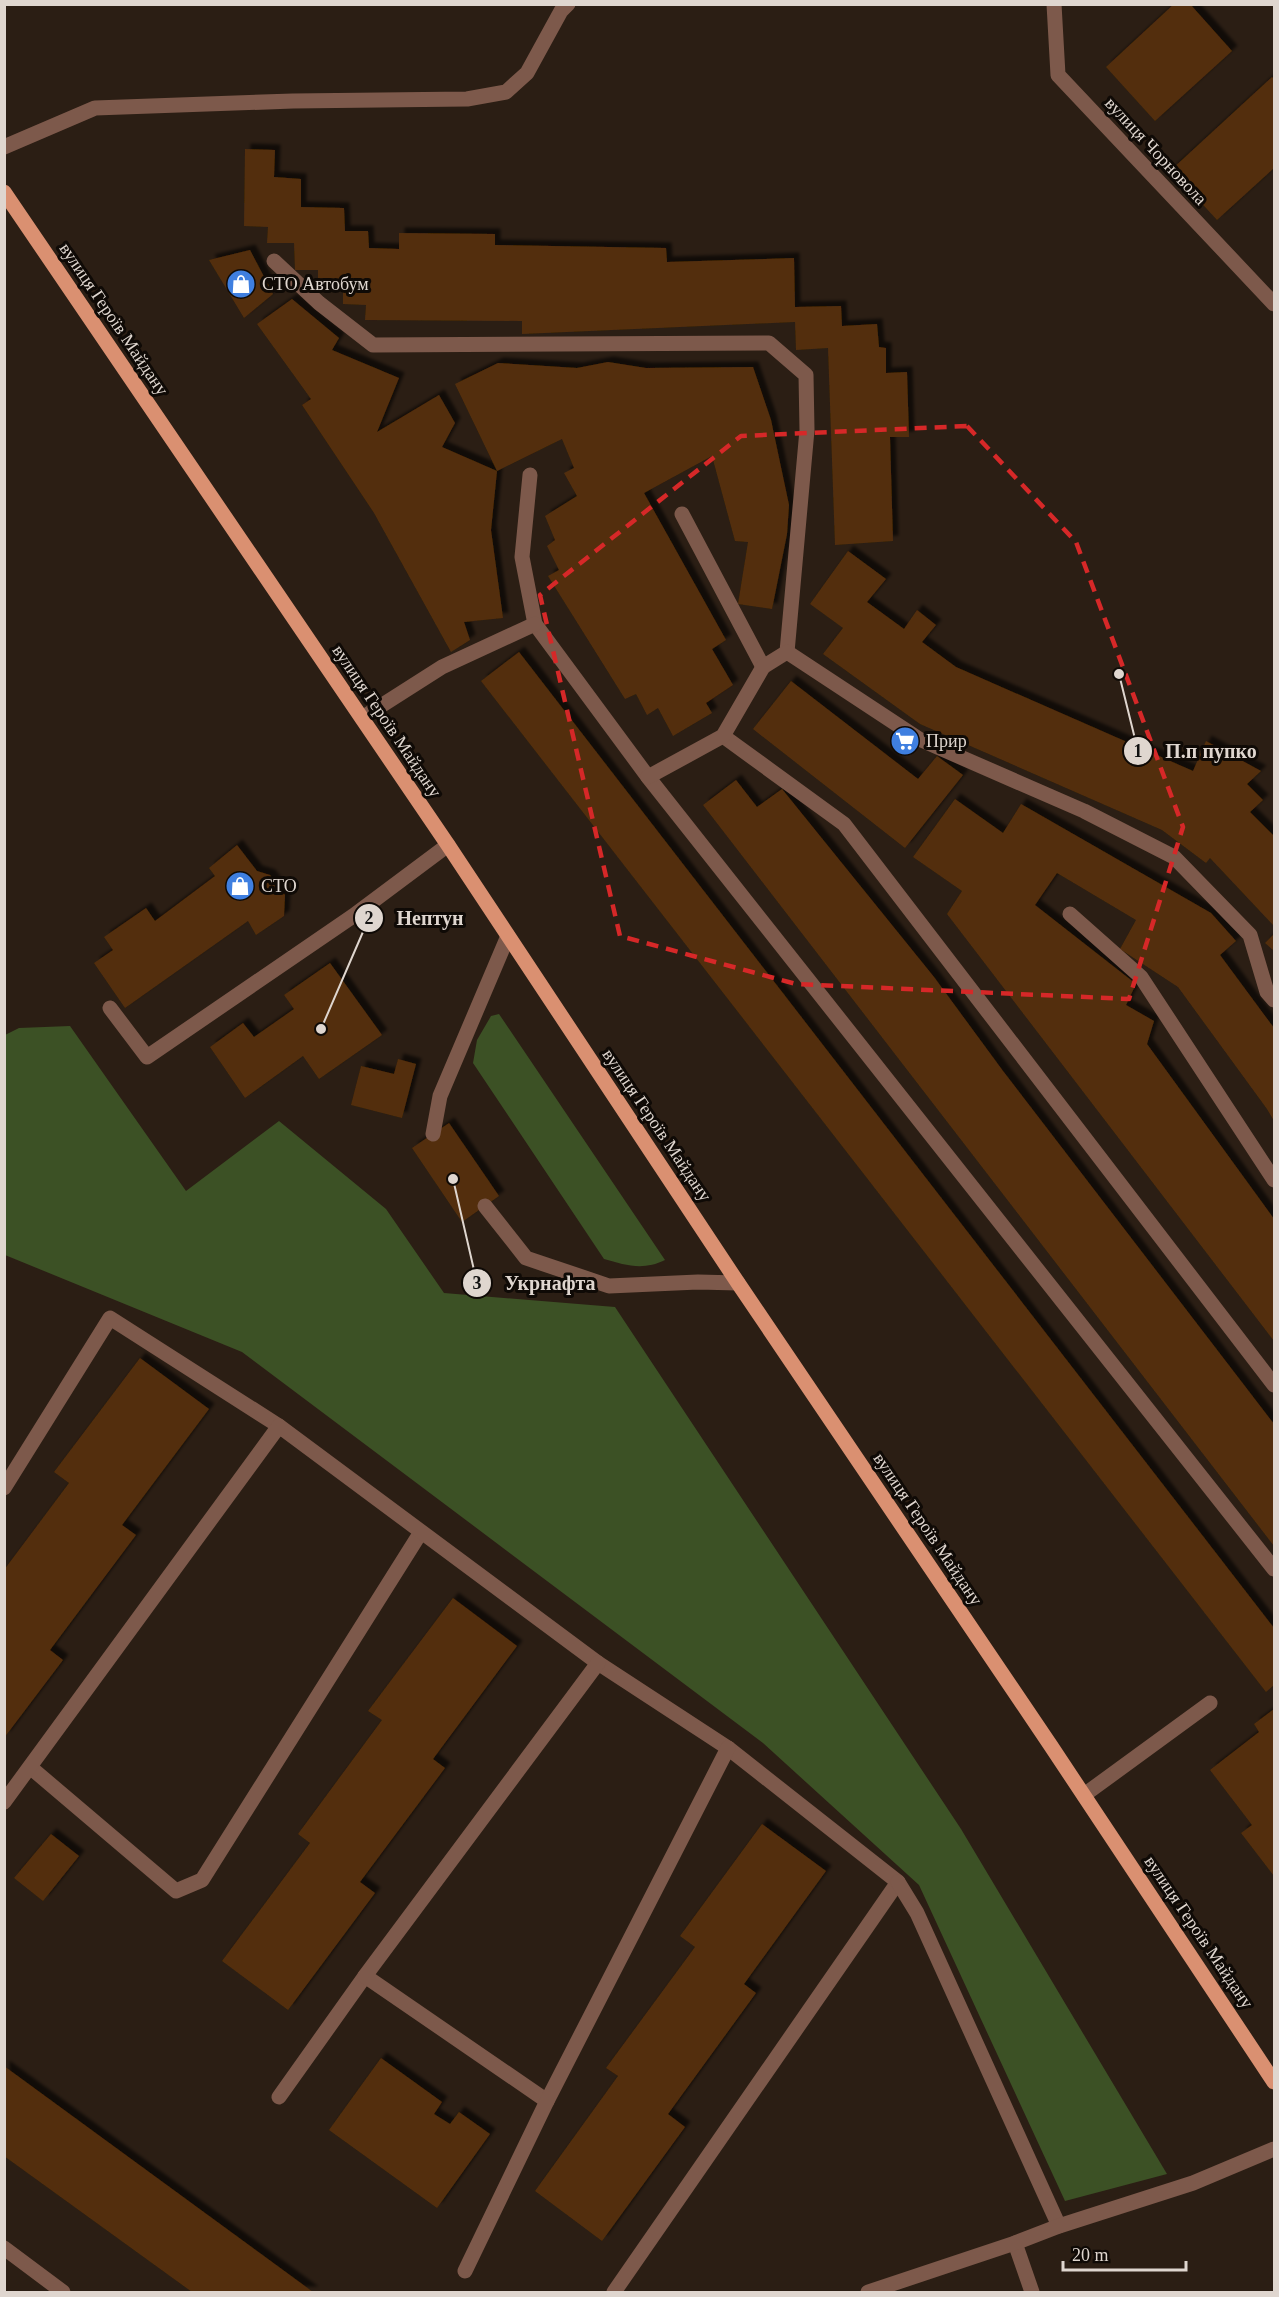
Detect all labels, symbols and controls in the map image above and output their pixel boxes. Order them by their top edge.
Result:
street label: вулиця Чорновола [1101,93,1211,209]
street label: вулиця Героїв Майдану [56,239,172,399]
shop icon: СТО Автобум [225,268,257,300]
place label: СТО Автобум [262,274,369,294]
street label: вулиця Героїв Майдану [329,641,445,801]
supermarket icon: Прир [889,725,921,757]
place label: Прир [926,731,967,751]
callout: П.п пупко [1123,732,1268,770]
text: П.п пупко [1165,740,1257,763]
text: 1 [1134,741,1143,761]
shop icon: СТО [224,870,256,902]
place label: СТО [261,876,297,896]
callout: Нептун [354,899,475,937]
text: Нептун [396,907,464,930]
text: 2 [365,908,374,928]
street label: вулиця Героїв Майдану [599,1045,715,1205]
callout: Укрнафта [462,1264,608,1302]
text: Укрнафта [504,1272,596,1295]
text: 3 [473,1273,482,1293]
street label: вулиця Героїв Майдану [870,1449,986,1609]
street label: вулиця Героїв Майдану [1141,1852,1257,2012]
scale bar [1063,2234,1186,2272]
text: 20 m [1072,2245,1109,2265]

